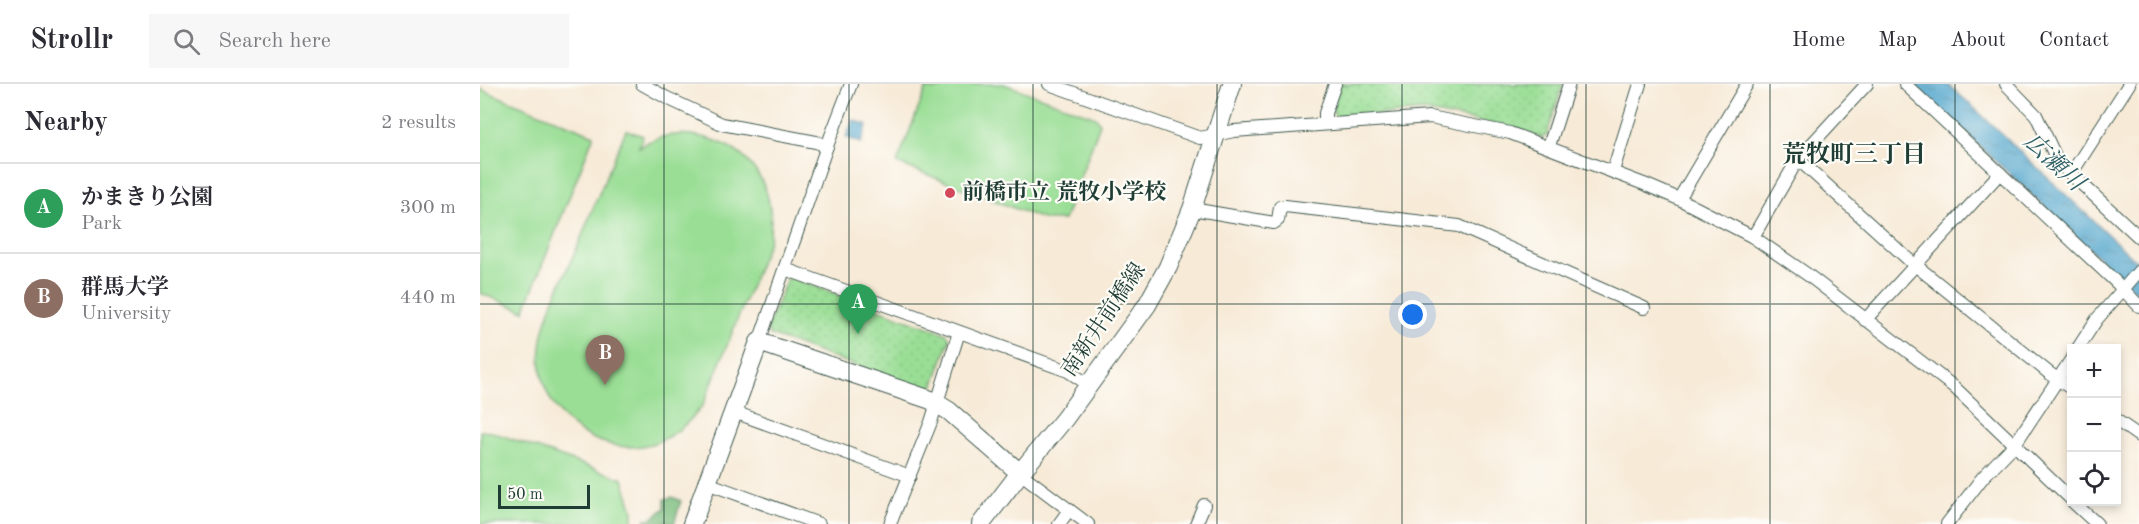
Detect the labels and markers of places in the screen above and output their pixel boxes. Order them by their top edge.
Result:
place label: 前橋市立 荒牧小学校 [962,180,1166,204]
marker: 前橋市立 荒牧小学校 [943,186,957,200]
pin: A [838,284,878,334]
pin: B [586,336,624,385]

